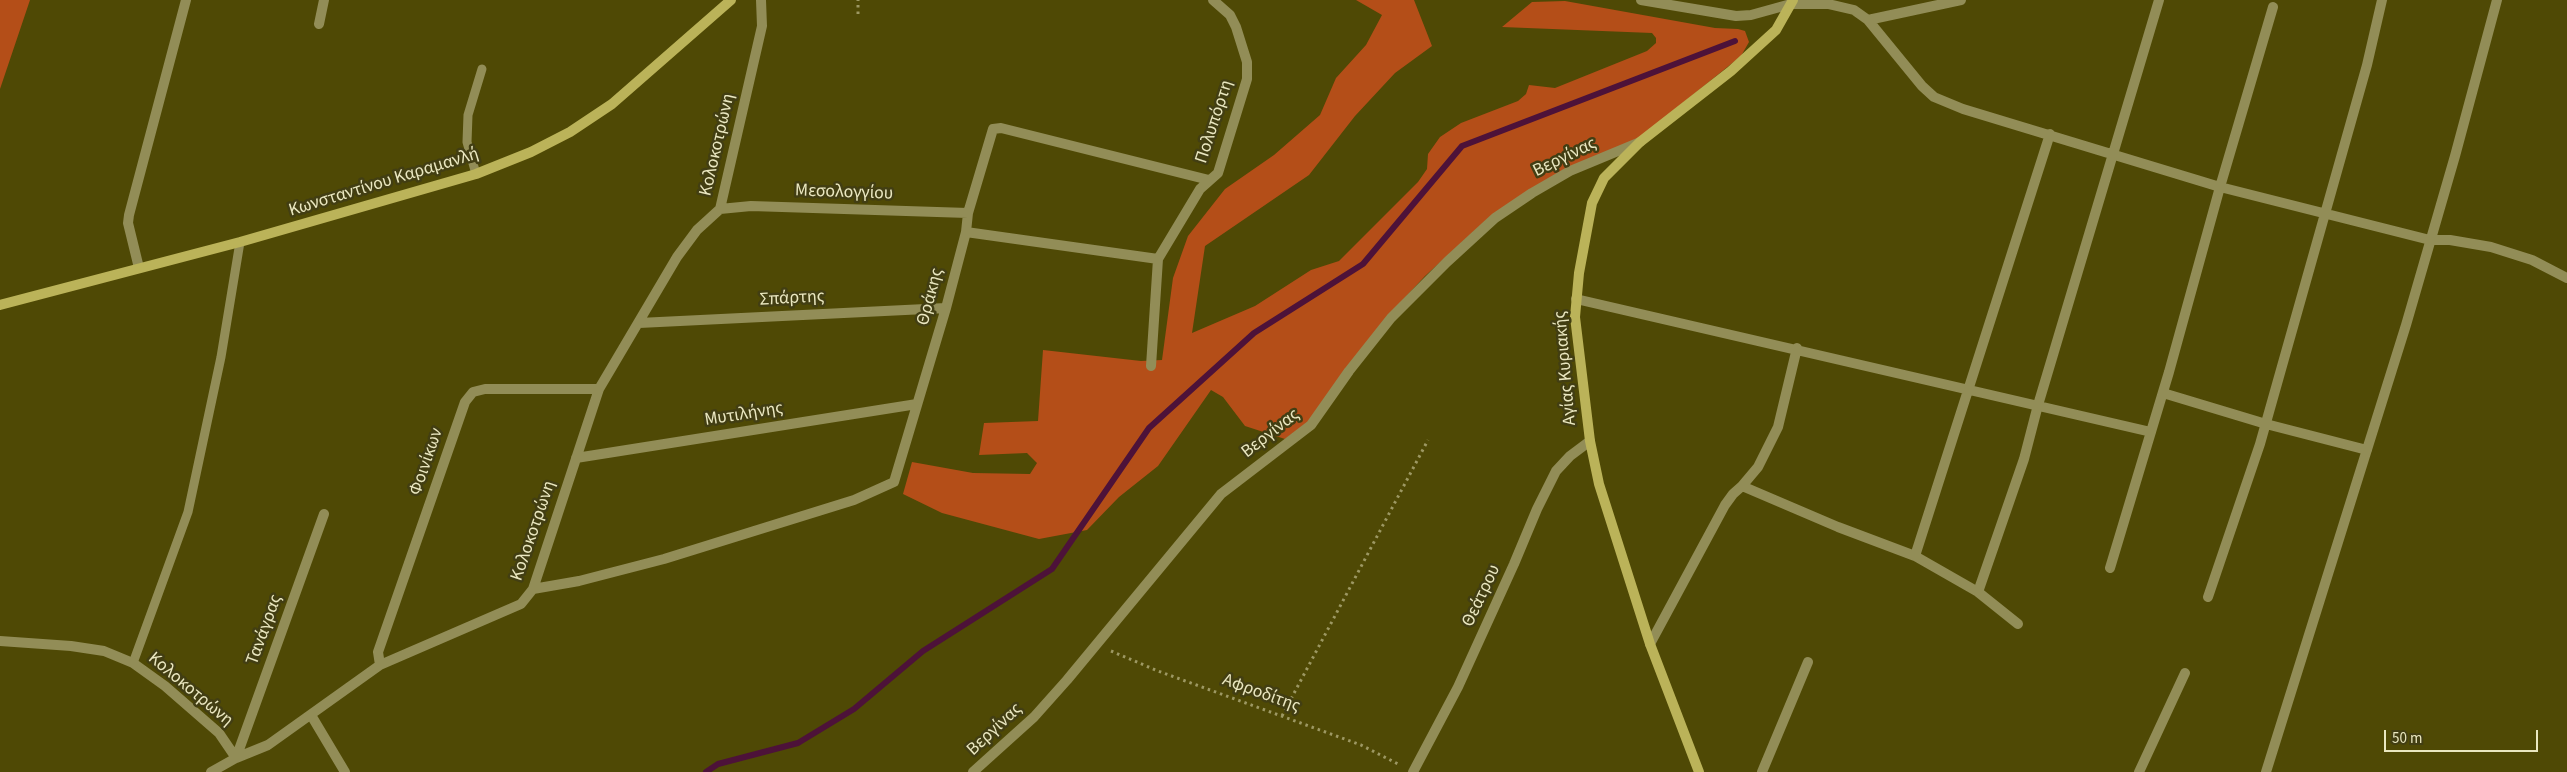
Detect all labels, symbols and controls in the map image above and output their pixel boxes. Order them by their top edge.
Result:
street label: Πολυπόρτη [1191,78,1239,166]
street label: Κολοκοτρώνη [696,92,740,198]
street label: Βεργίνας [1530,133,1600,183]
street label: Κωνσταντίνου Καραμανλή [286,144,482,222]
street label: Μεσολογγίου [795,180,893,206]
street label: Θράκης [913,266,949,328]
street label: Σπάρτης [759,287,825,311]
street label: Αγίας Κυριακής [1550,310,1582,426]
street label: Μυτιλήνης [703,398,785,432]
street label: Βεργίνας [1238,405,1304,463]
street label: Φοινίκων [405,426,449,498]
street label: Κολοκοτρώνη [507,478,561,584]
street label: Θεάτρου [1458,561,1506,631]
street label: Τανάγρας [242,592,288,668]
street label: Κολοκοτρώνη [143,648,237,732]
street label: Αφροδίτης [1219,670,1303,718]
street label: Βεργίνας [963,699,1027,761]
scale bar [2387,720,2541,752]
text: 50 m [2392,728,2422,749]

